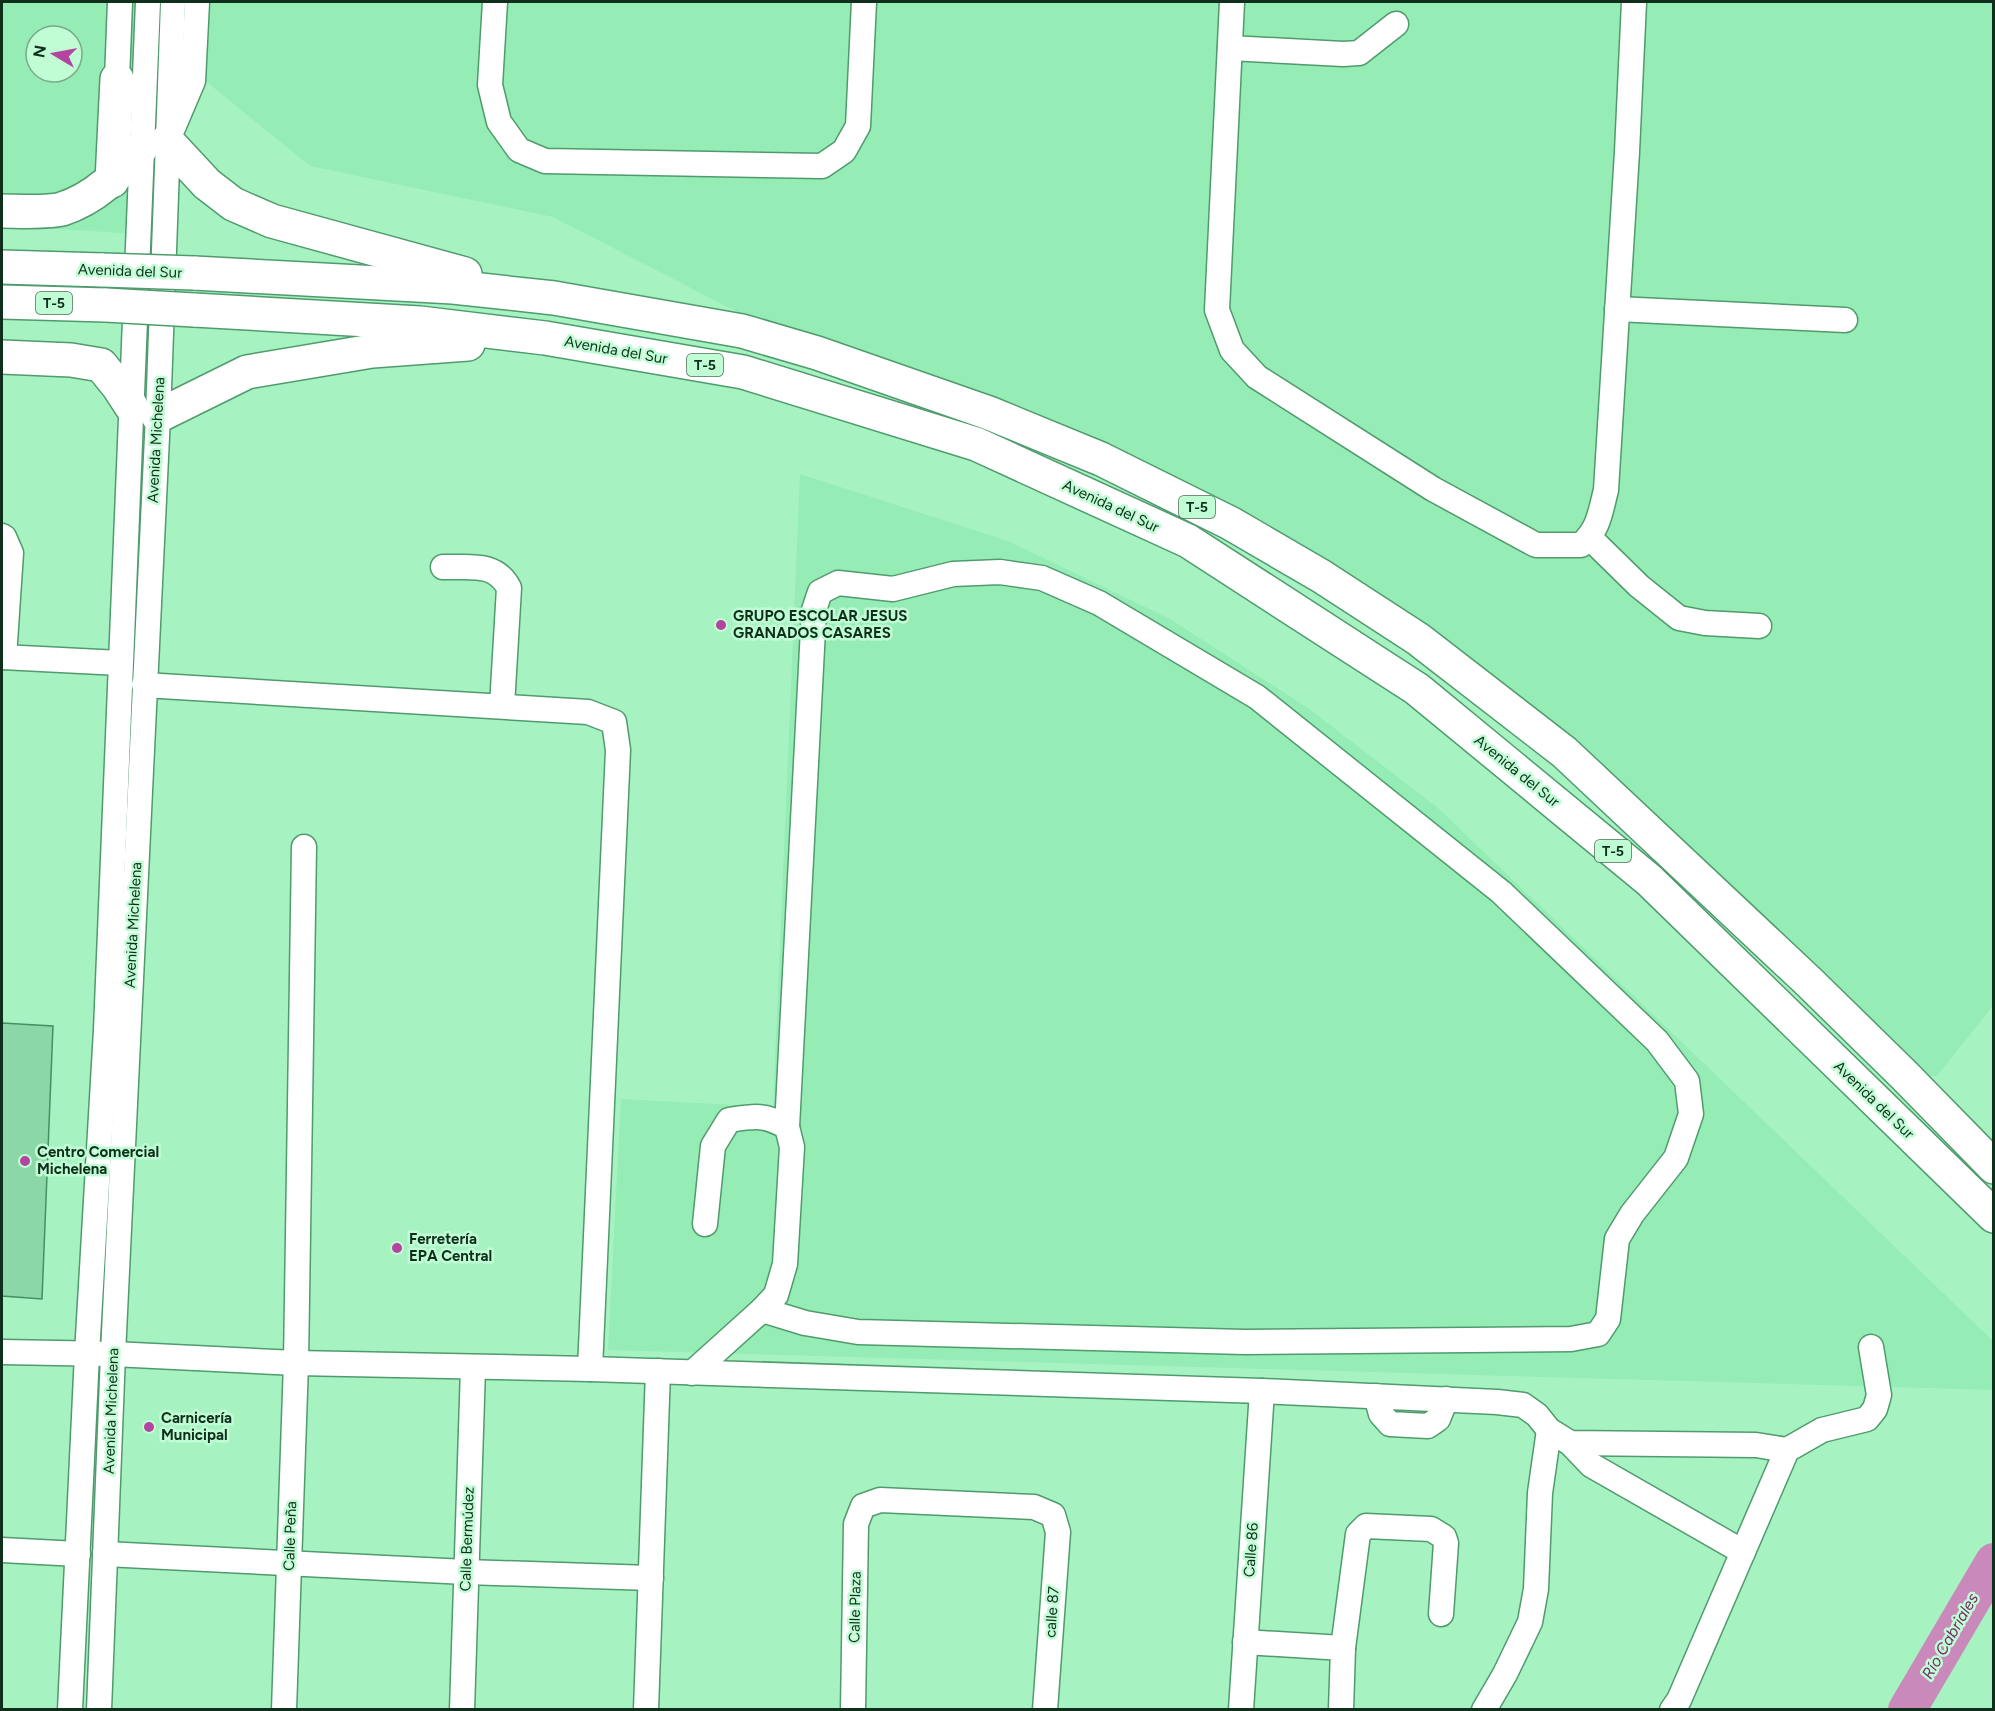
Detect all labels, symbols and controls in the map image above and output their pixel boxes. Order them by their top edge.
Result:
north arrow [24,24,84,84]
text: N [29,44,50,59]
street label: Avenida del Sur [77,260,183,282]
road number: T-5 [36,292,72,314]
street label: Avenida del Sur [563,332,669,368]
road number: T-5 [687,354,723,376]
street label: Avenida Michelena [144,377,168,503]
street label: Avenida del Sur [1060,476,1162,536]
road number: T-5 [1179,496,1215,518]
place label: GRUPO ESCOLAR JESUS GRANADOS CASARES [733,607,907,642]
marker: GRUPO ESCOLAR JESUS GRANADOS CASARES [714,618,728,632]
street label: Avenida del Sur [1471,731,1563,811]
road number: T-5 [1595,840,1631,862]
street label: Avenida Michelena [121,862,145,988]
street label: Avenida del Sur [1830,1057,1918,1143]
place label: Centro Comercial Michelena [37,1143,159,1178]
marker: Centro Comercial Michelena [18,1154,32,1168]
place label: Ferretería EPA Central [409,1230,492,1265]
marker: Ferretería EPA Central [390,1241,404,1255]
street label: Avenida Michelena [100,1348,122,1474]
place label: Carnicería Municipal [161,1409,232,1444]
marker: Carnicería Municipal [142,1420,156,1434]
street label: Calle Bermúdez [456,1486,478,1592]
street label: Calle Peña [280,1501,300,1571]
street label: Calle 86 [1240,1522,1262,1578]
street label: Calle Plaza [845,1571,865,1643]
street label: calle 87 [1041,1586,1063,1638]
water label: Río Cabriales [1918,1589,1982,1682]

